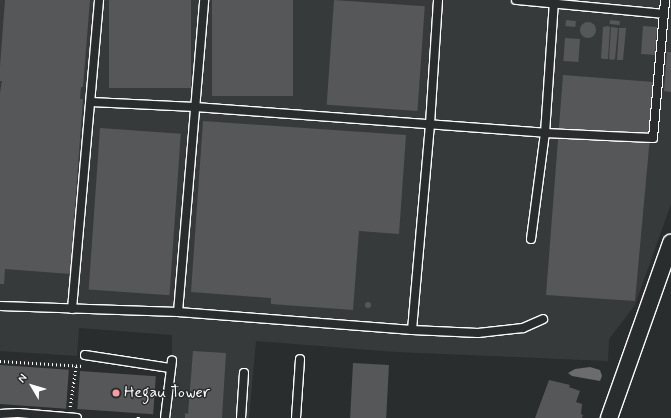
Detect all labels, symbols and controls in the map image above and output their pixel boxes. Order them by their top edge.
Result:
north arrow [12,366,52,406]
text: N [15,371,30,386]
place label: Hegau Tower [124,383,210,403]
marker: Hegau Tower [111,388,121,398]

